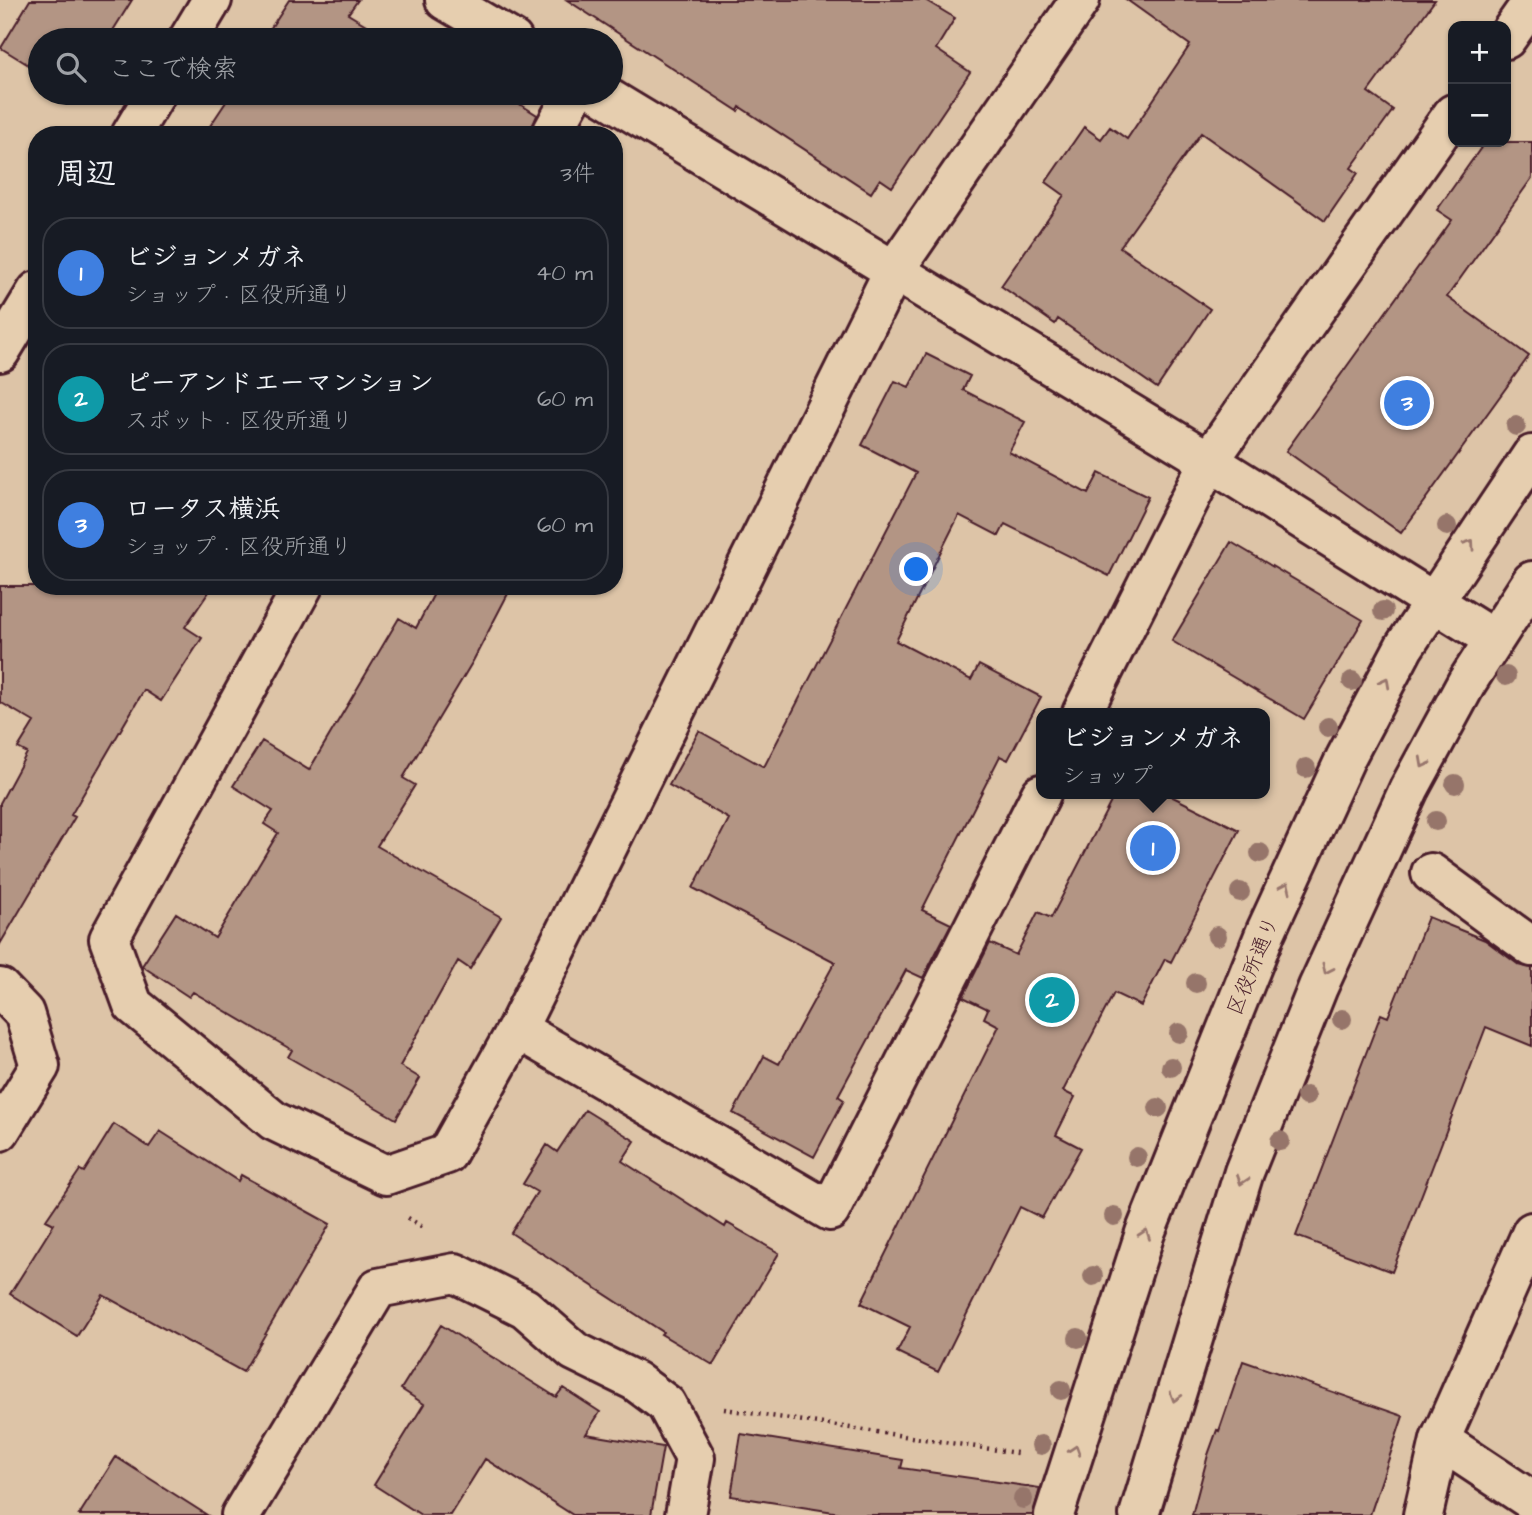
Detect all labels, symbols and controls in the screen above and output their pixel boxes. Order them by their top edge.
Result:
map controls [1448,21,1511,147]
button: + [1448,21,1511,84]
search box [28,28,623,105]
icon: search [52,48,90,86]
text: ここで検索 [108,51,238,87]
button: − [1448,84,1511,147]
text: 周辺 [56,153,116,195]
text: 3件 [560,158,595,190]
text: ビジョンメガネ [125,239,307,275]
text: 1 [80,257,82,289]
text: 40 m [536,257,593,289]
text: ショップ · 区役所通り [125,279,353,311]
text: ピーアンドエーマンション [125,365,434,401]
pin: 3 [1384,377,1430,429]
text: 2 [74,383,88,415]
text: 60 m [537,383,593,415]
text: スポット · 区役所通り [125,405,354,437]
text: ロータス横浜 [125,491,280,527]
text: 3 [75,509,87,541]
text: 60 m [537,509,593,541]
text: ショップ · 区役所通り [125,531,353,563]
one-way arrow [1462,539,1474,552]
your location [899,552,933,586]
one-way arrow [1377,677,1390,689]
popup [1036,708,1270,799]
text: ビジョンメガネ [1062,720,1244,756]
one-way arrow [1418,756,1432,768]
text: ショップ [1062,760,1153,792]
pin: 1 [1130,822,1176,874]
one-way arrow [1278,882,1292,894]
street label: 区役所通り [1220,912,1286,1020]
one-way arrow [1321,962,1335,974]
pin: 2 [1029,974,1075,1026]
one-way arrow [1236,1173,1250,1185]
one-way arrow [1137,1228,1151,1240]
one-way arrow [1169,1390,1183,1403]
one-way arrow [1067,1444,1081,1457]

